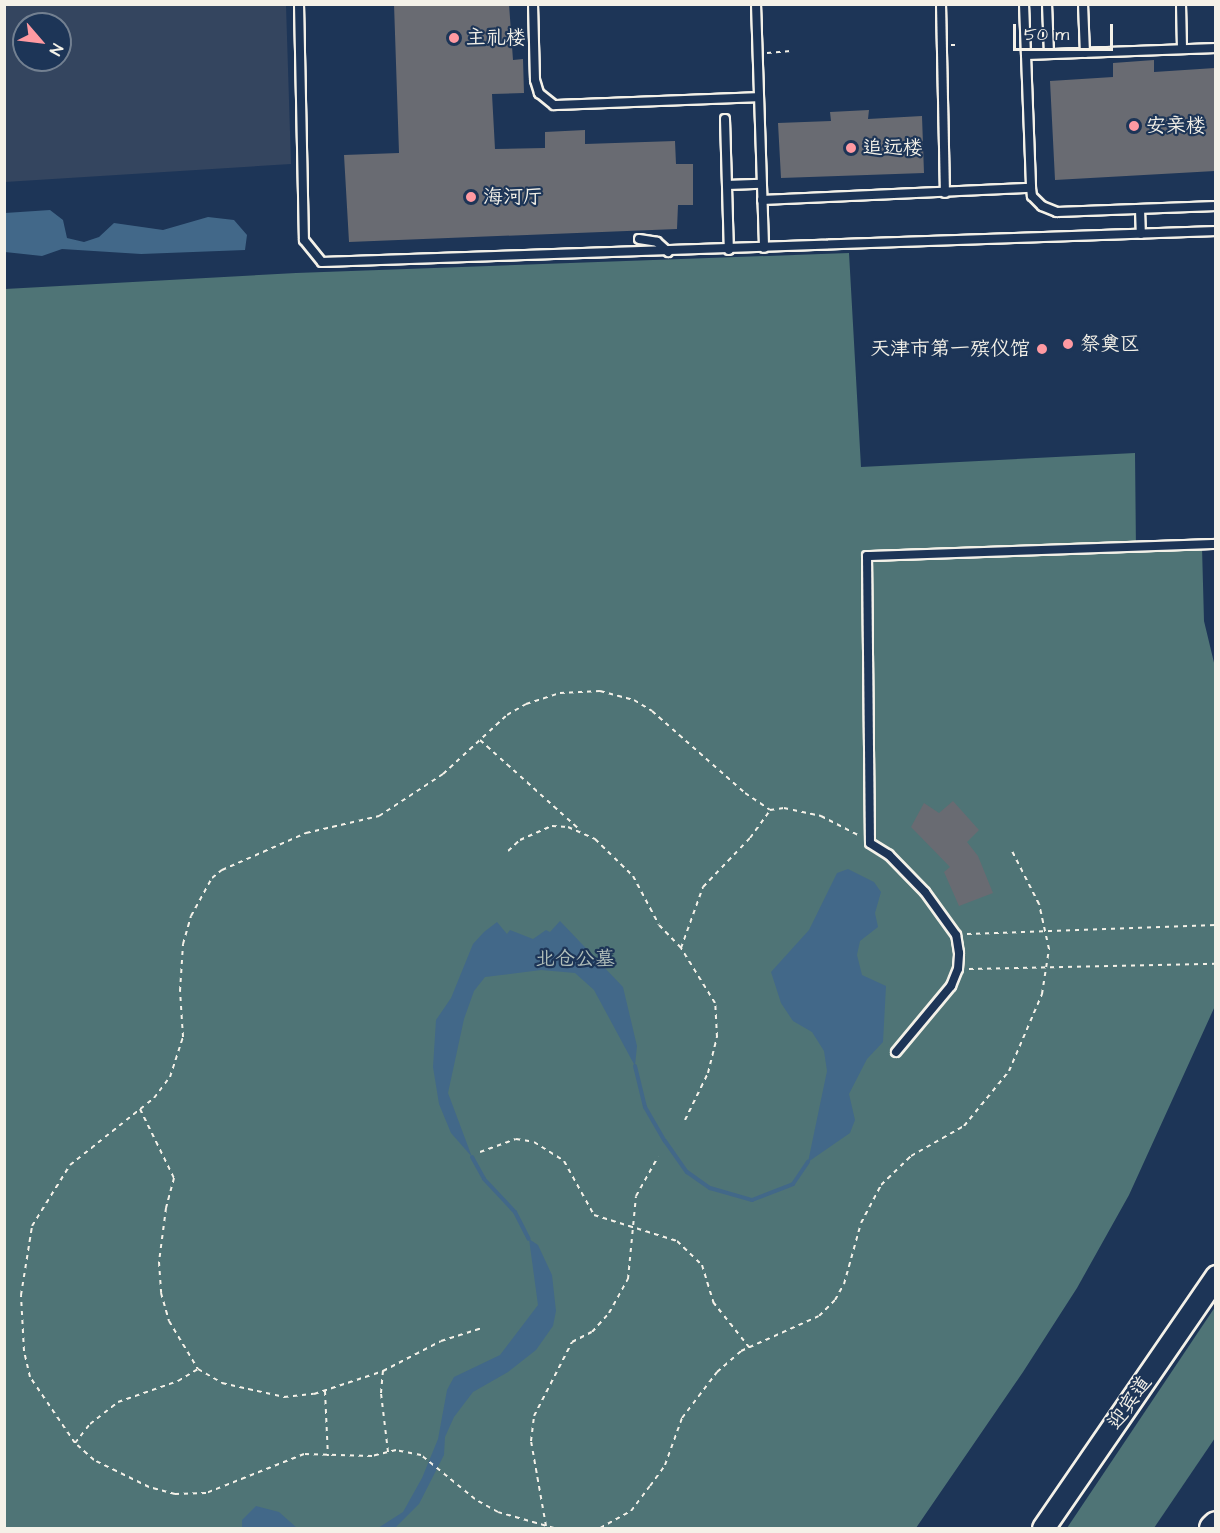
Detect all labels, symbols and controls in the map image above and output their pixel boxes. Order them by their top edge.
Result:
north arrow [12,12,72,72]
scale bar [1016,12,1116,50]
text: 50 m [1024,22,1069,47]
place label: 主礼楼 [466,26,526,50]
marker: 主礼楼 [447,31,461,45]
text: N [44,40,68,59]
place label: 安亲楼 [1146,114,1206,138]
marker: 安亲楼 [1127,119,1141,133]
place label: 追远楼 [863,136,923,160]
marker: 追远楼 [844,141,858,155]
place label: 海河厅 [483,185,543,209]
marker: 海河厅 [464,190,478,204]
place label: 祭奠区 [1080,332,1140,356]
place label: 天津市第一殡仪馆 [870,337,1030,361]
marker: 祭奠区 [1061,337,1075,351]
marker: 天津市第一殡仪馆 [1035,342,1049,356]
park label: 北仓公墓 [535,947,615,971]
street label: 迎宾道 [1103,1372,1157,1434]

